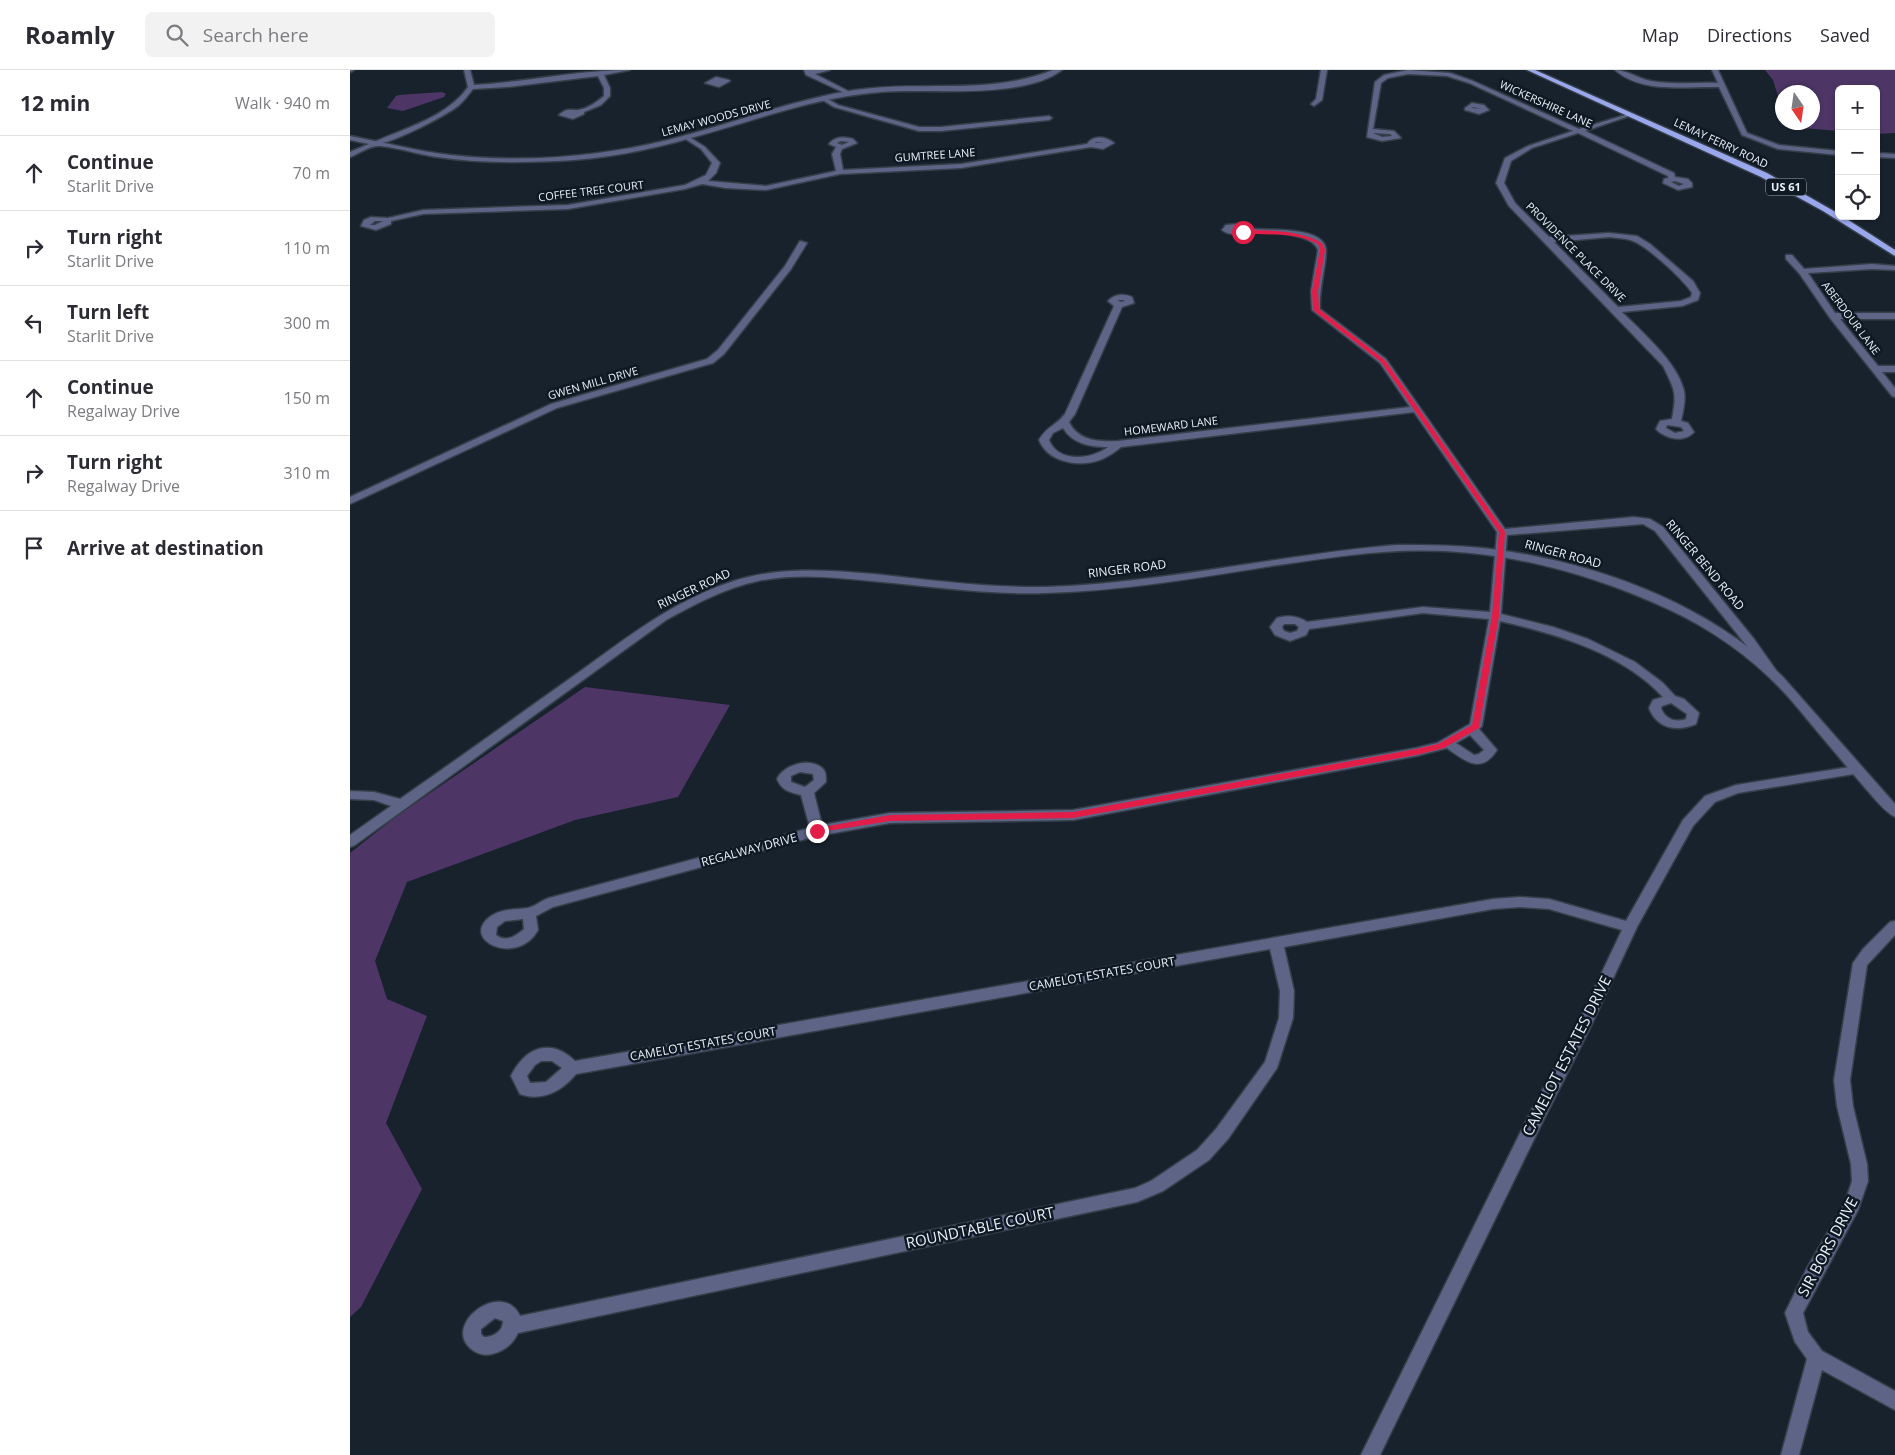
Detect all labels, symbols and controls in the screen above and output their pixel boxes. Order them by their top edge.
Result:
search box [145,12,495,57]
text: Roamly [25,18,115,51]
icon: search [163,21,191,49]
text: Search here [203,22,309,48]
text: Map [1642,23,1679,47]
text: Directions [1707,23,1792,47]
text: Saved [1820,23,1870,47]
street label: WICKERSHIRE LANE [1498,76,1595,131]
north arrow [1775,85,1820,130]
map controls [1835,85,1880,220]
button: + [1835,85,1880,130]
text: 12 min [20,89,90,117]
text: Walk · 940 m [235,92,330,114]
street label: LEMAY WOODS DRIVE [660,96,772,139]
street label: LEMAY FERRY ROAD [1672,114,1771,171]
button: − [1835,130,1880,175]
street label: GUMTREE LANE [894,144,976,165]
text: Continue [67,149,154,175]
icon: ahead [20,159,48,187]
text: 70 m [293,162,330,184]
text: Starlit Drive [67,175,154,197]
button: locate [1835,175,1880,220]
street label: COFFEE TREE COURT [537,177,645,204]
road number: US 61 [1766,178,1806,195]
street label: PROVIDENCE PLACE DRIVE [1523,198,1630,305]
route start [1232,221,1255,244]
text: Turn right [67,224,162,250]
icon: right [20,234,48,262]
text: 110 m [284,237,330,259]
text: Starlit Drive [67,250,154,272]
street label: ABERDOUR LANE [1819,278,1884,357]
text: Turn left [67,299,149,325]
icon: left [20,309,48,337]
text: 300 m [284,312,330,334]
text: Starlit Drive [67,325,154,347]
street label: GWEN MILL DRIVE [546,362,640,403]
text: Continue [67,374,154,400]
icon: ahead [20,384,48,412]
text: 150 m [284,387,330,409]
text: Regalway Drive [67,400,180,422]
street label: HOMEWARD LANE [1123,412,1219,439]
text: Turn right [67,449,162,475]
icon: right [20,459,48,487]
text: 310 m [284,462,330,484]
text: Regalway Drive [67,475,180,497]
street label: RINGER BEND ROAD [1662,516,1749,614]
icon: arrive [20,534,48,562]
text: Arrive at destination [67,535,264,561]
street label: RINGER ROAD [1523,535,1603,572]
street label: RINGER ROAD [1087,555,1167,582]
street label: RINGER ROAD [655,564,733,613]
route end [806,820,829,843]
street label: REGALWAY DRIVE [699,829,799,870]
street label: CAMELOT ESTATES COURT [1028,952,1177,995]
street label: CAMELOT ESTATES DRIVE [1517,972,1615,1139]
street label: CAMELOT ESTATES COURT [629,1022,778,1065]
street label: SIR BORS DRIVE [1792,1193,1862,1300]
street label: ROUNDTABLE COURT [904,1201,1056,1253]

